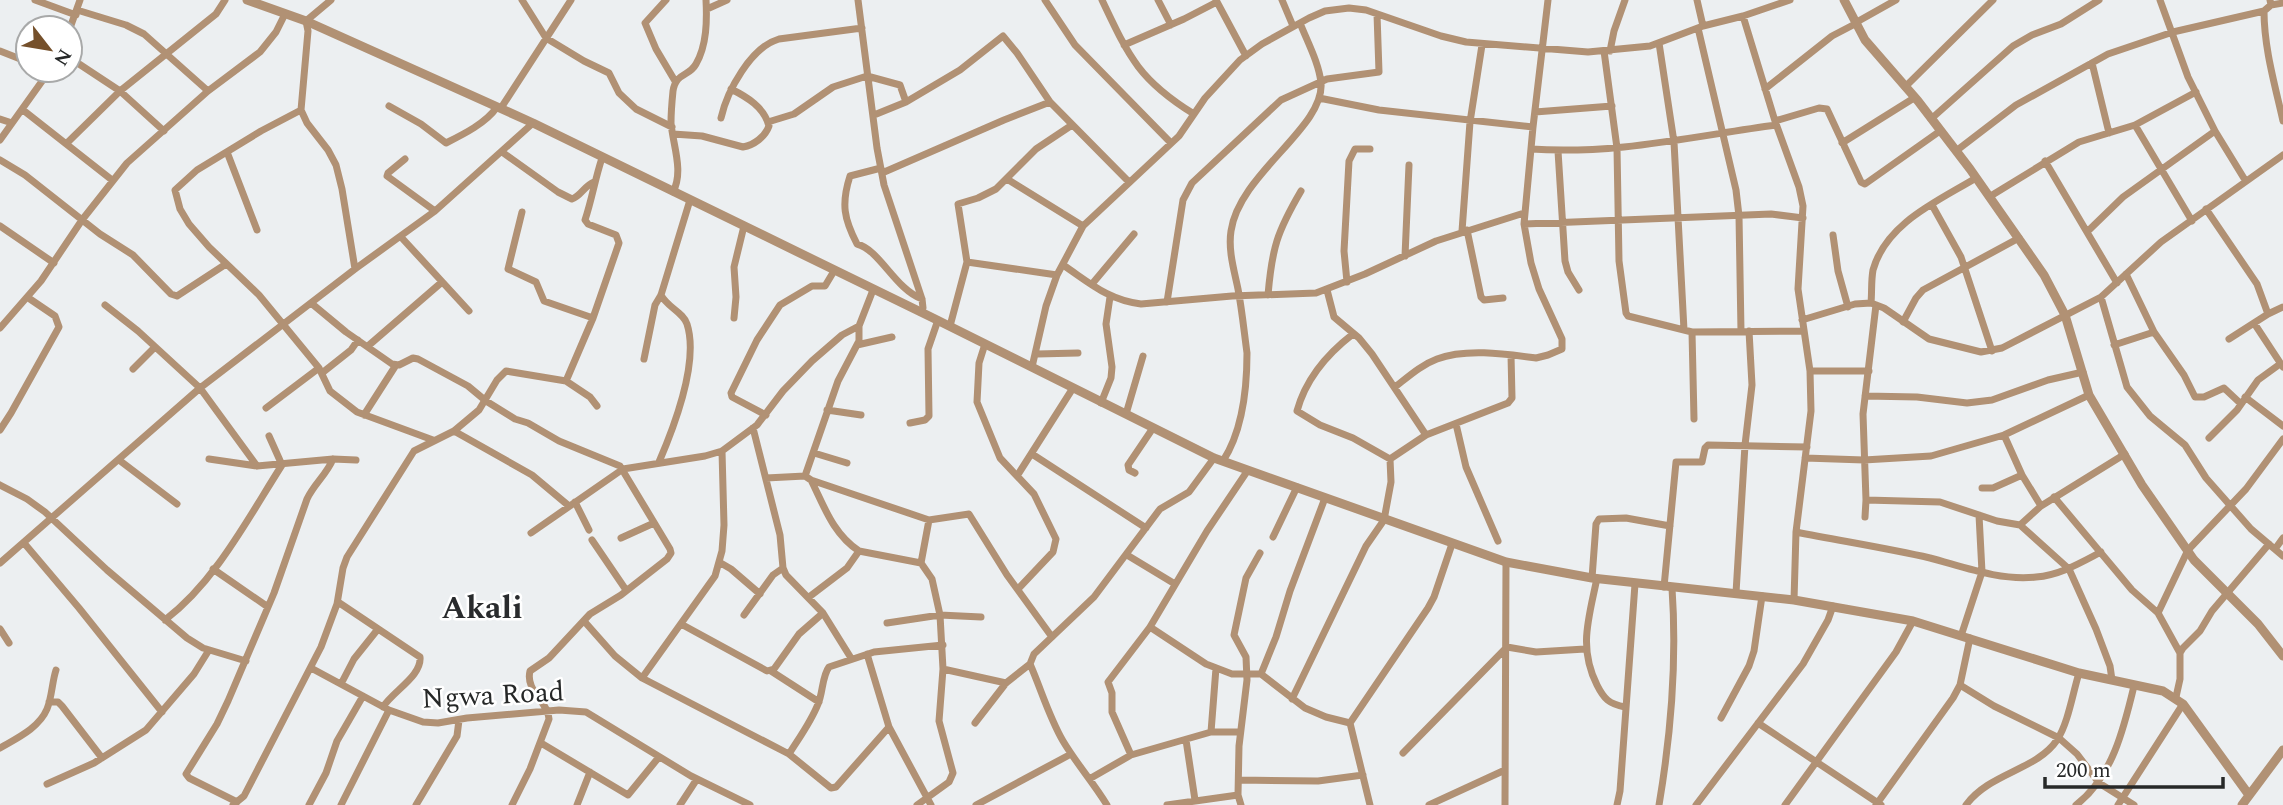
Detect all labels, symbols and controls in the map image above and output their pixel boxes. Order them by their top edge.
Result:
north arrow [14,14,84,84]
text: N [46,43,79,71]
district label: Akali [441,584,523,633]
street label: Ngwa Road [421,670,565,721]
scale bar [2045,746,2224,790]
text: 200 m [2056,755,2111,787]

